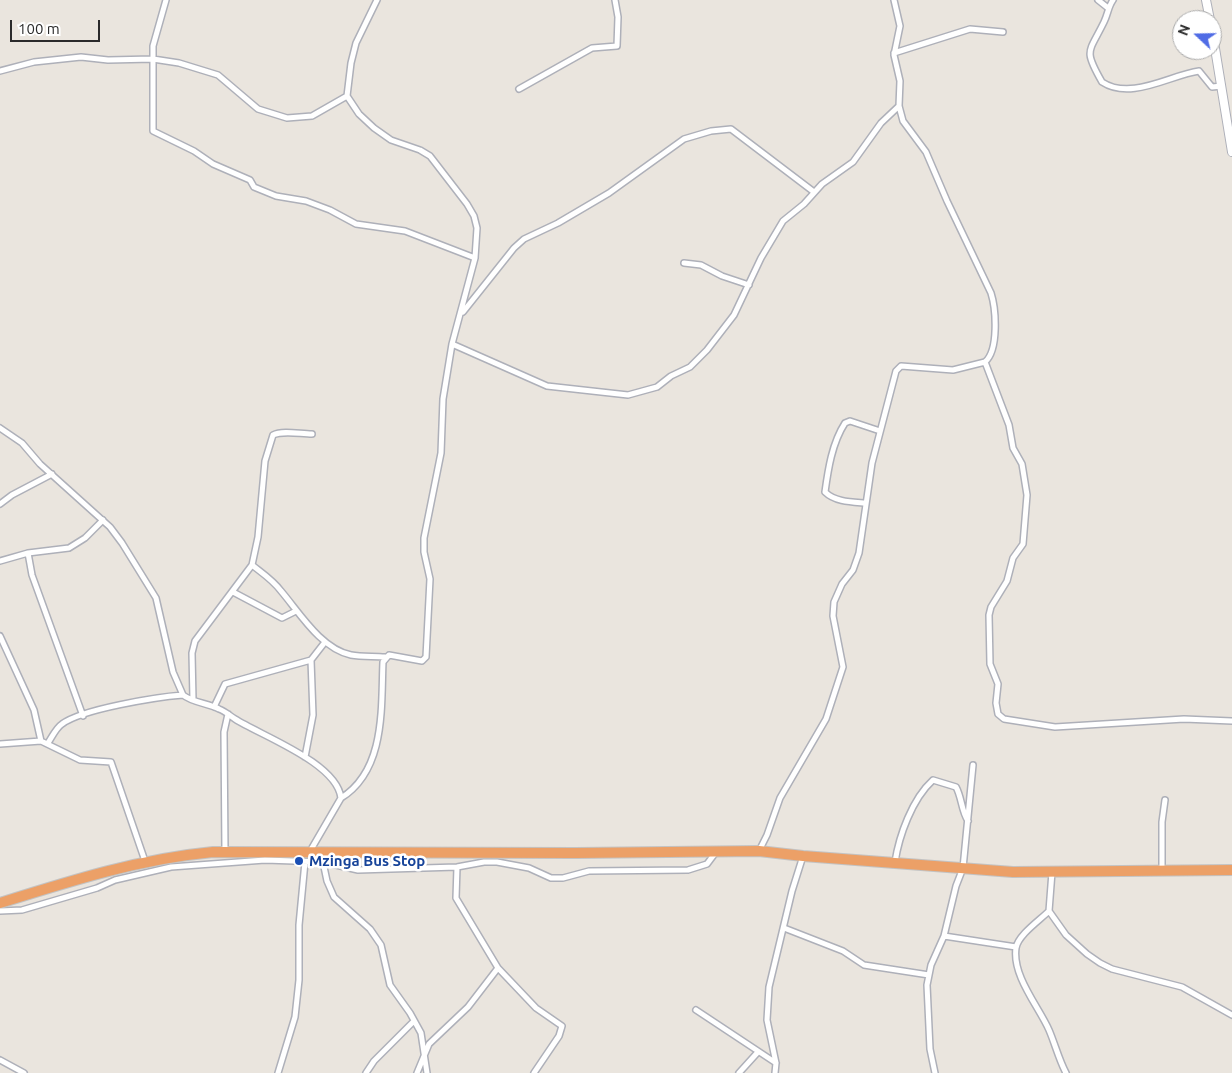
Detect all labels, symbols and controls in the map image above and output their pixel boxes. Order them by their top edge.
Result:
scale bar [12,10,102,42]
north arrow [1172,10,1222,60]
text: 100 m [18,20,60,37]
text: N [1175,22,1193,38]
place label: Mzinga Bus Stop [309,852,425,870]
marker: Mzinga Bus Stop [293,855,305,867]

